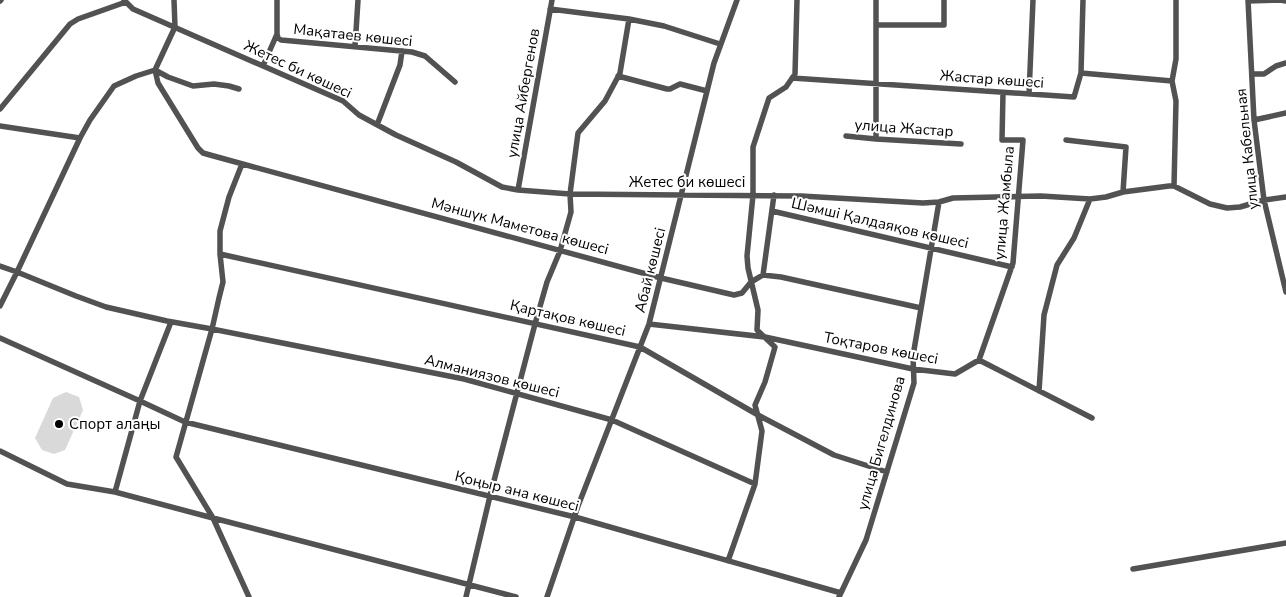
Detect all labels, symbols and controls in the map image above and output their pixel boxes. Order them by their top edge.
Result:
street label: Мақатаев көшесі [292,19,414,51]
street label: улица Айбергенов [502,27,544,159]
street label: Жетес би көшесі [241,35,355,103]
street label: Жастар көшесі [939,65,1045,93]
street label: улица Кабельная [1231,87,1263,211]
street label: улица Жастар [854,115,954,141]
street label: улица Жамбыла [989,145,1019,261]
street label: Жетес би көшесі [629,172,745,192]
street label: Мәншүк Маметова көшесі [429,193,611,259]
street label: Шәмші Қалдаяқов көшесі [789,193,971,253]
street label: Абай көшесі [630,225,670,315]
street label: Қартақов көшесі [508,295,628,341]
street label: Тоқтаров көшесі [822,327,940,369]
street label: Алманиязов көшесі [422,350,562,402]
street label: улица Бигелдинова [852,374,910,512]
place label: Спорт алаңы [69,414,161,434]
marker: Спорт алаңы [53,418,65,430]
street label: Қоңыр ана көшесі [453,466,581,516]

